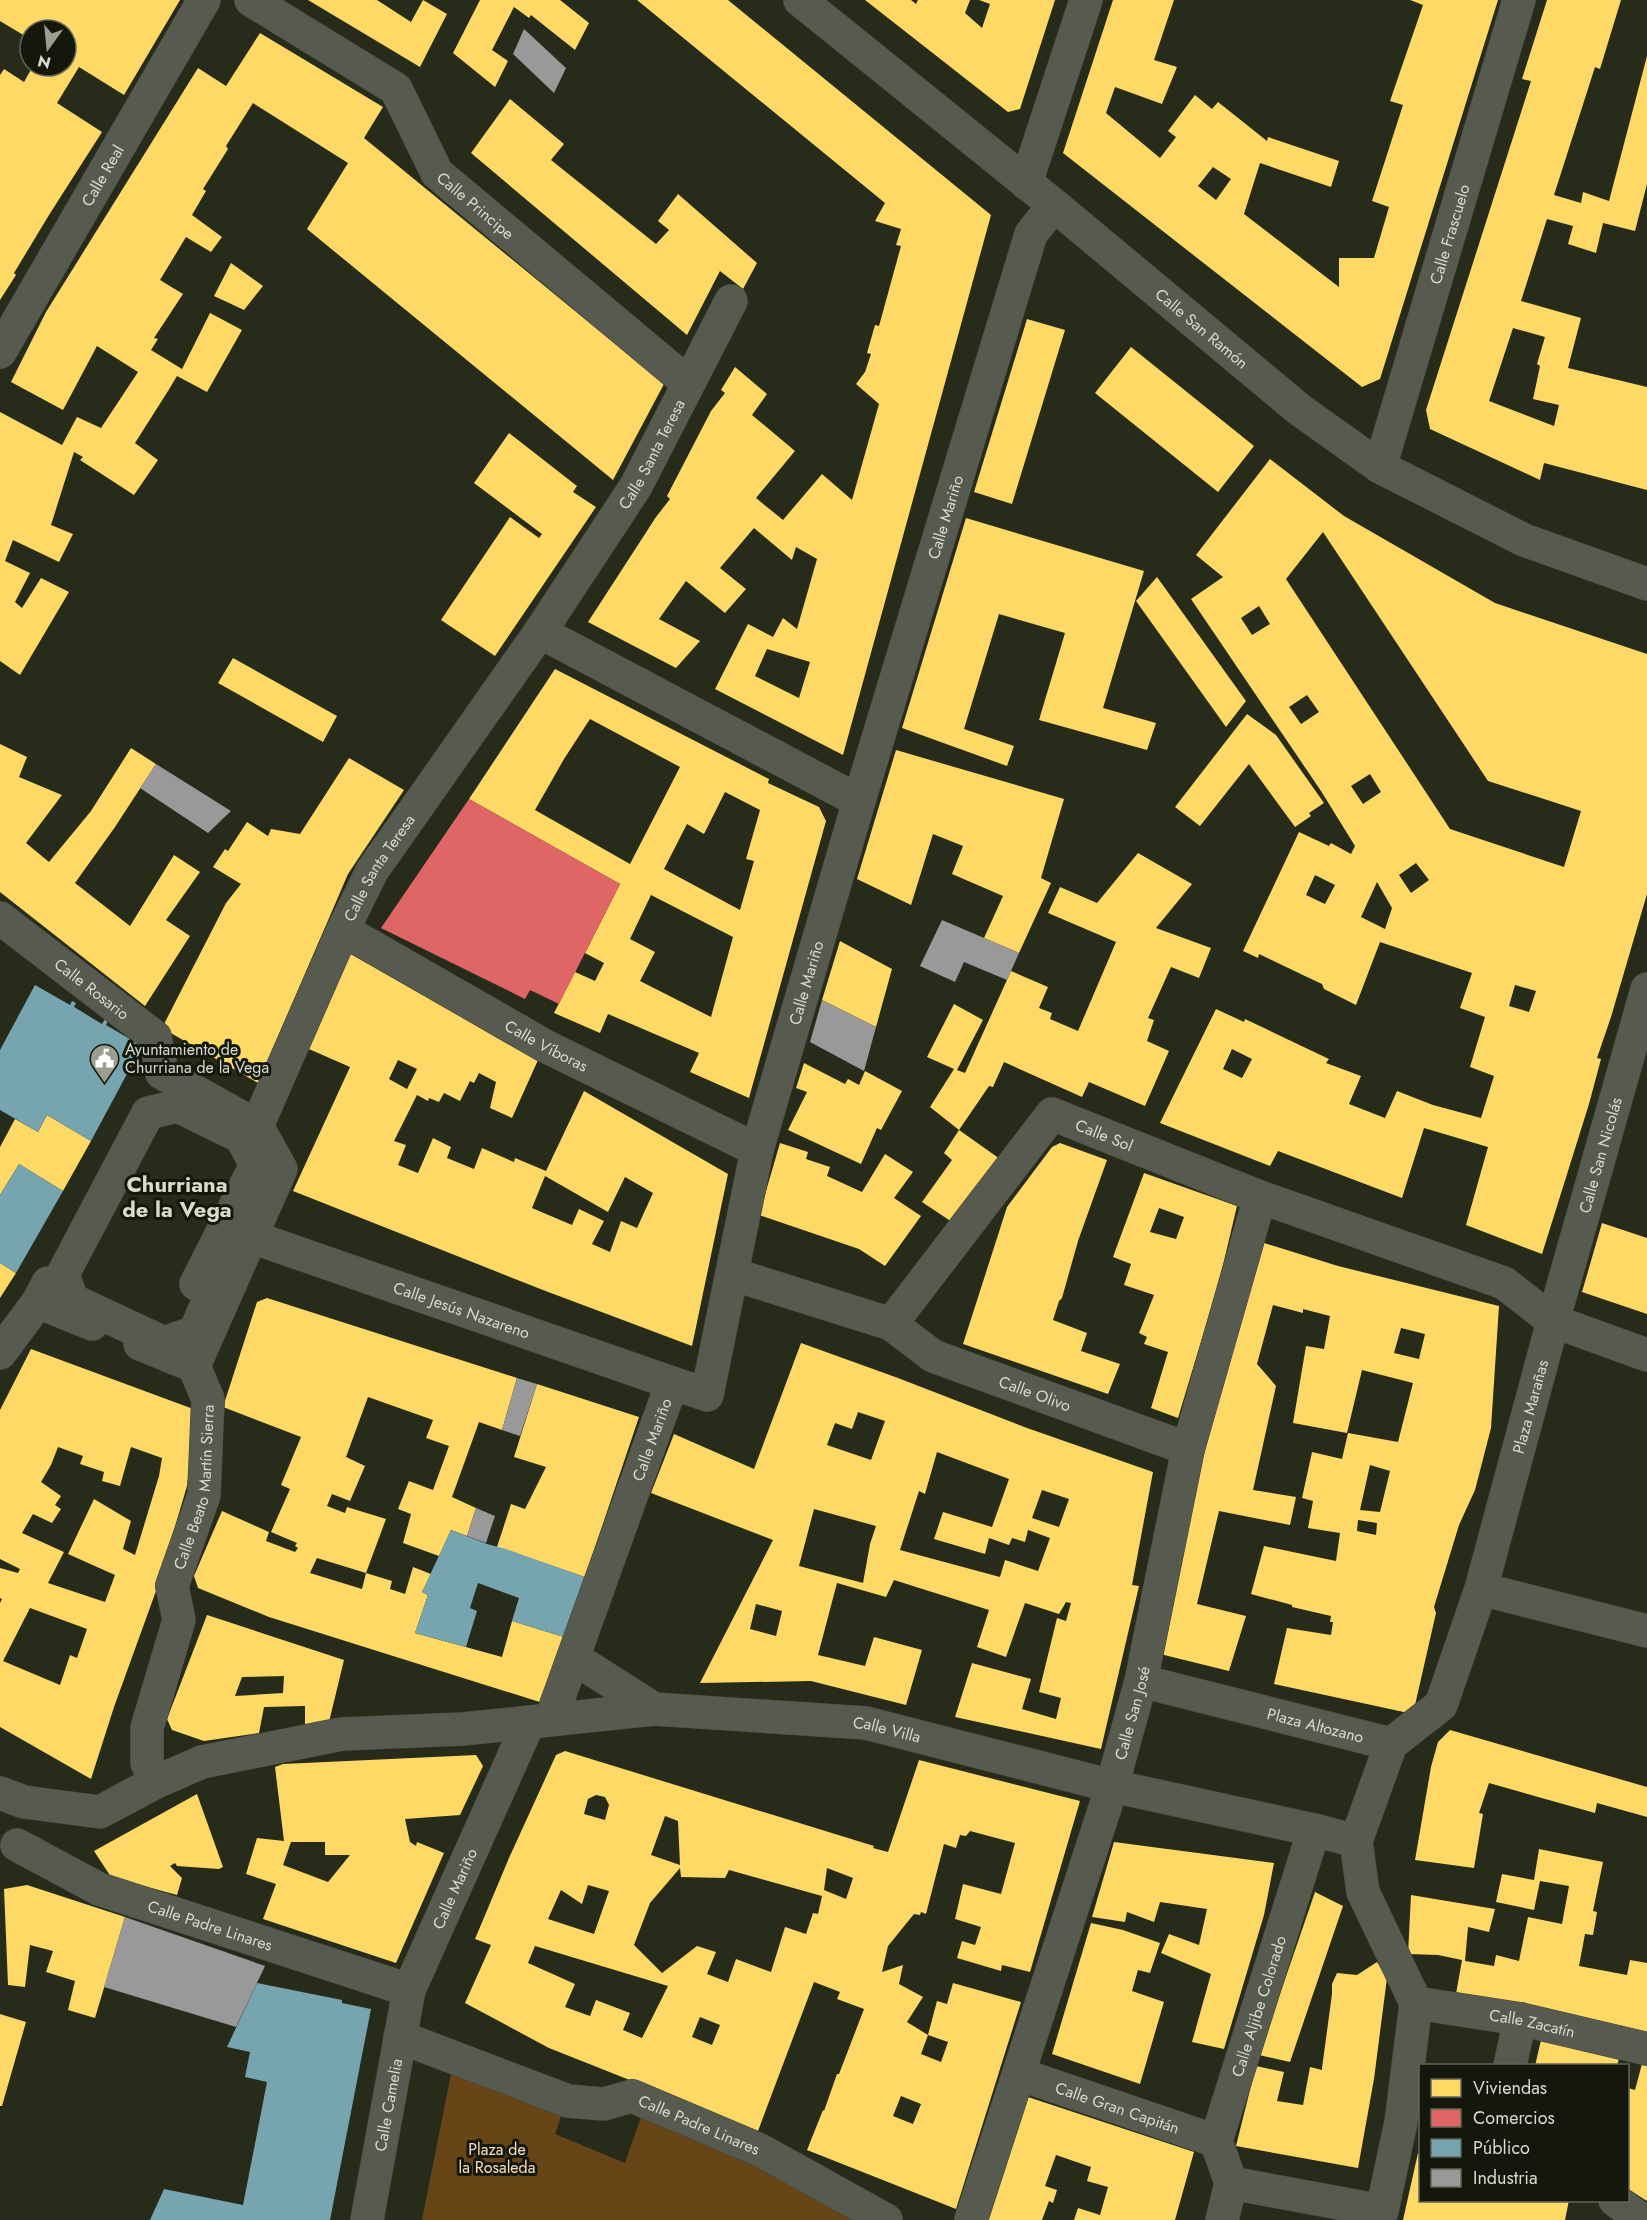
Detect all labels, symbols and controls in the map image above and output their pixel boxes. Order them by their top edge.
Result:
north arrow [18,18,78,78]
text: N [35,49,53,75]
street label: Calle Real [75,140,129,211]
street label: Calle Principe [432,166,519,245]
street label: Calle Frascuelo [1424,181,1475,287]
street label: Calle San Ramón [1150,283,1254,374]
street label: Calle Santa Teresa [612,395,690,514]
street label: Calle Mariño [922,472,969,562]
street label: Calle Santa Teresa [337,809,420,925]
street label: Calle Mariño [783,938,829,1027]
street label: Calle Rosario [50,952,135,1025]
street label: Calle Víboras [501,1014,592,1077]
place label: Ayuntamiento de Churriana de la Vega [125,1038,269,1079]
public building icon: Ayuntamiento de Churriana de la Vega [88,1042,120,1084]
street label: Calle San Nicolás [1573,1094,1627,1216]
street label: Calle Sol [1072,1113,1137,1157]
district label: Churriana de la Vega [122,1168,232,1225]
street label: Calle Jesús Nazareno [390,1275,533,1344]
street label: Plaza Marañas [1506,1357,1554,1456]
street label: Calle Olivo [996,1370,1074,1417]
street label: Calle Mariño [626,1395,677,1484]
street label: Calle Beato Martín Sierra [167,1404,219,1573]
street label: Calle San José [1108,1664,1155,1762]
street label: Plaza Altozano [1265,1702,1367,1748]
street label: Calle Villa [852,1711,923,1748]
street label: Calle Mariño [426,1844,483,1933]
street label: Calle Padre Linares [145,1894,276,1956]
street label: Calle Aljibe Colorado [1225,1932,1292,2080]
street label: Calle Zacatín [1488,2003,1578,2043]
street label: Calle Camelia [368,2057,408,2153]
legend [1419,2064,1629,2202]
text: Viviendas [1473,2075,1547,2101]
street label: Calle Gran Capitán [1052,2076,1183,2139]
street label: Calle Padre Linares [635,2089,764,2160]
text: Comercios [1473,2105,1555,2131]
text: Público [1473,2135,1530,2161]
park label: Plaza de la Rosaleda [459,2138,535,2179]
text: Industria [1473,2165,1538,2191]

